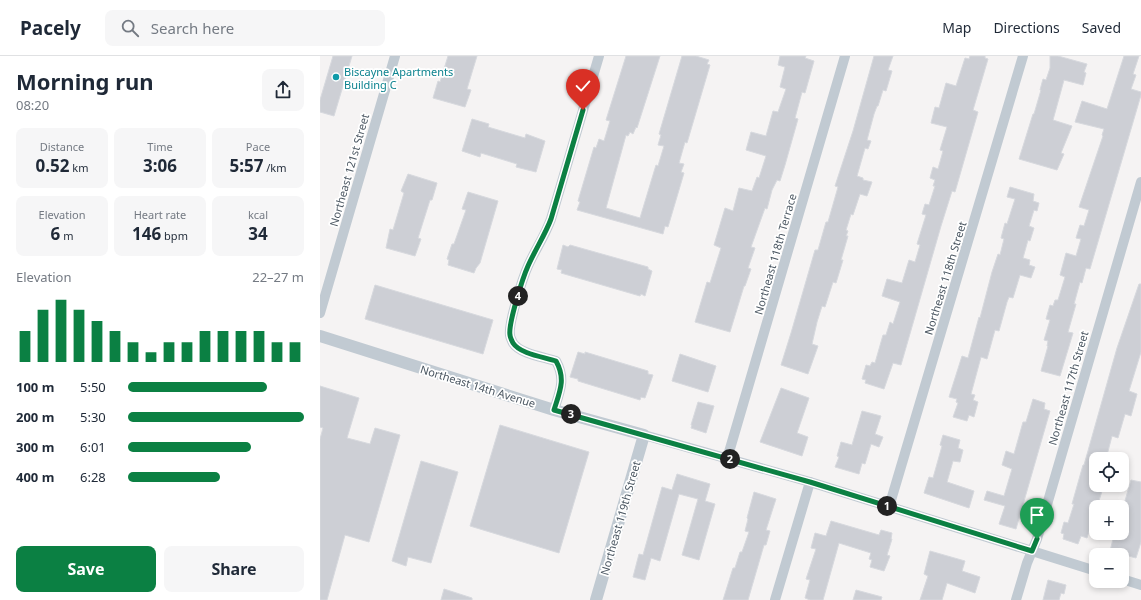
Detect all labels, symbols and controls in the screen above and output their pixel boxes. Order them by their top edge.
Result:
search box [105,10,385,46]
text: Pacely [20,15,81,41]
icon: search [119,17,141,39]
text: Search here [151,18,234,38]
text: Map [942,18,971,37]
text: Directions [993,18,1060,37]
text: Saved [1082,18,1121,37]
place label: Biscayne Apartments Building C [344,64,453,92]
text: Morning run [16,66,154,96]
button: share [262,69,304,111]
pin [566,69,600,110]
marker: Biscayne Apartments Building C [331,72,341,82]
icon: check [572,75,594,97]
text: 08:20 [16,96,49,114]
street label: Northeast 121st Street [326,112,372,228]
text: Distance [40,139,84,154]
text: Time [147,139,173,154]
text: Pace [246,139,270,154]
text: 0.52 [36,154,69,177]
text: 3:06 [143,154,177,177]
text: 5:57 [229,154,263,177]
text: km [69,160,88,175]
text: /km [263,160,287,175]
street label: Northeast 118th Terrace [751,192,799,316]
text: Elevation [39,207,85,222]
text: Heart rate [134,207,186,222]
text: kcal [248,207,268,222]
street label: Northeast 118th Street [921,219,969,337]
text: 6 [51,222,60,245]
text: 146 [132,222,161,245]
text: 34 [248,222,268,245]
text: m [60,228,73,243]
text: bpm [161,228,188,243]
text: Elevation [16,268,72,286]
text: 22–27 m [252,268,304,286]
pin: 4 [508,286,528,306]
text: 4 [515,288,521,303]
street label: Northeast 117th Street [1045,329,1091,447]
street label: Northeast 14th Avenue [419,361,537,411]
text: 100 m [16,378,54,396]
text: 5:50 [80,378,106,396]
pin: 3 [561,404,581,424]
text: 3 [568,406,574,421]
text: 200 m [16,408,54,426]
text: 5:30 [80,408,106,426]
text: 300 m [16,438,54,456]
text: 6:01 [80,438,106,456]
pin: 2 [720,449,740,469]
text: 2 [727,451,733,466]
map controls [1089,452,1129,588]
button: locate [1089,452,1129,492]
street label: Northeast 119th Street [597,459,643,577]
text: 400 m [16,468,54,486]
text: 6:28 [80,468,106,486]
pin: 1 [877,496,897,516]
text: 1 [884,498,890,513]
pin [1020,498,1054,539]
button: + [1089,500,1129,540]
icon: arrive [1026,504,1048,526]
button: Save [16,546,156,592]
button: Share [164,546,304,592]
button: − [1089,548,1129,588]

